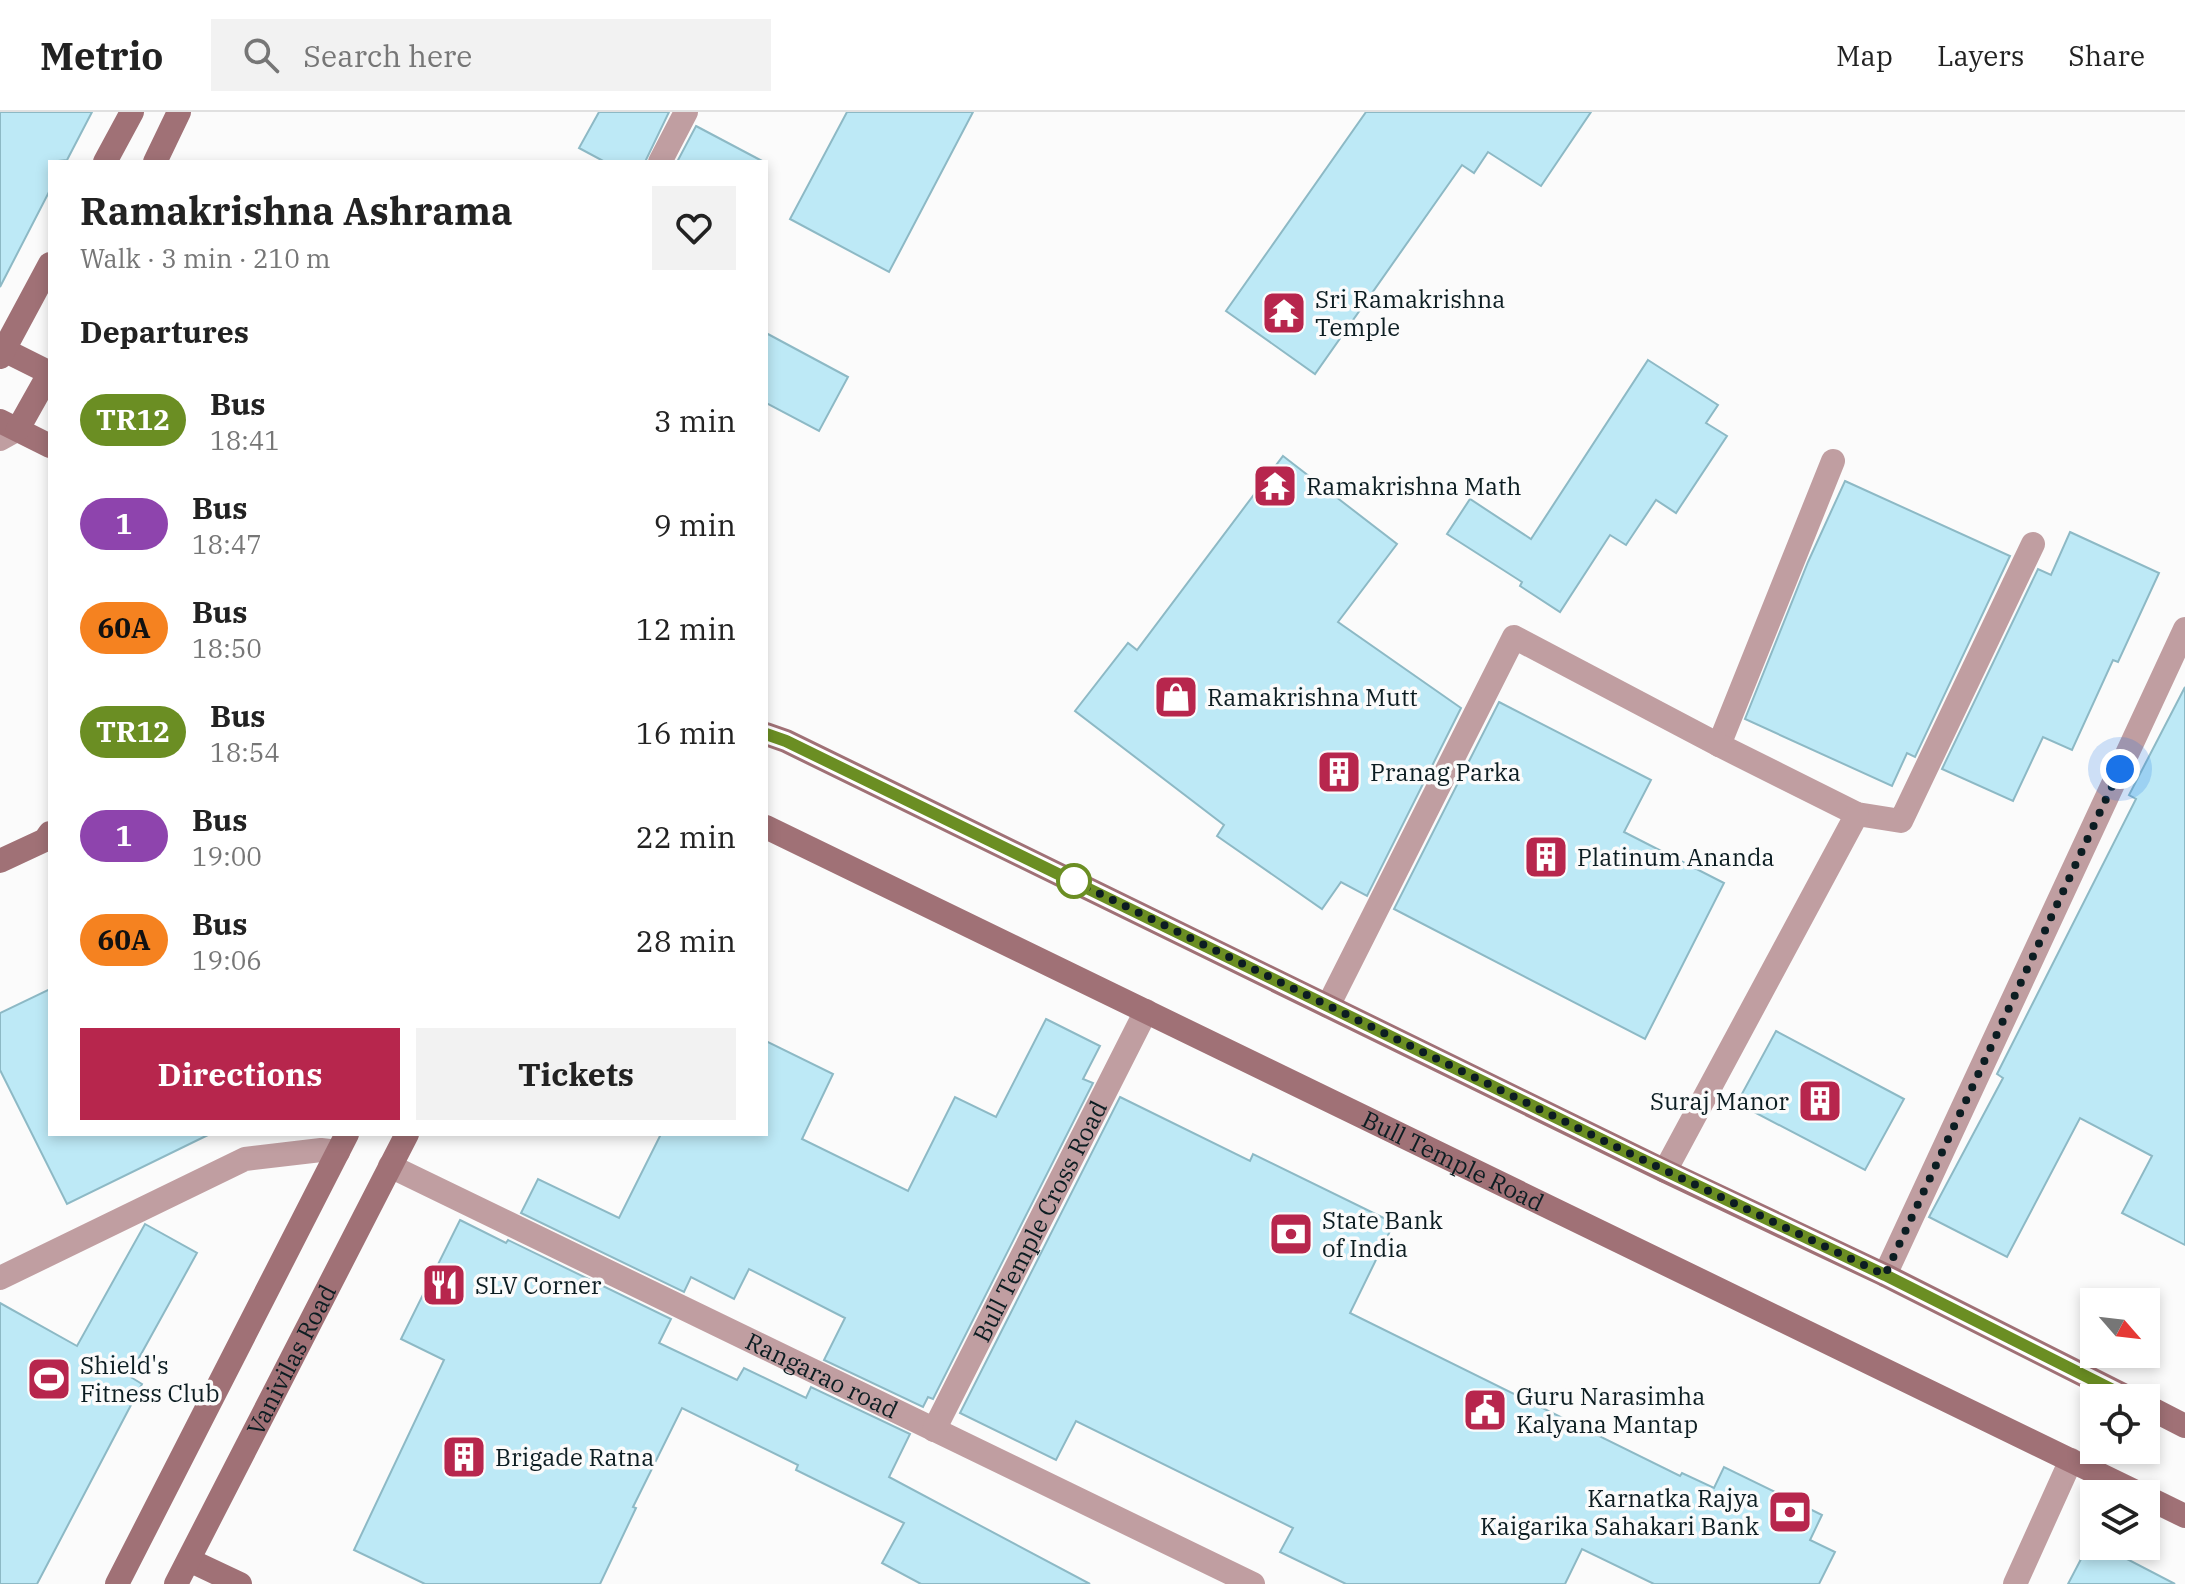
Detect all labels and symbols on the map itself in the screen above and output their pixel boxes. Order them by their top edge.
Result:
place label: Sri Ramakrishna Temple [1315,283,1505,343]
temple icon: Sri Ramakrishna Temple [1260,289,1308,337]
temple icon: Ramakrishna Math [1251,462,1299,510]
place label: Ramakrishna Math [1306,470,1521,502]
shop icon: Ramakrishna Mutt [1152,673,1200,721]
place label: Ramakrishna Mutt [1207,681,1418,713]
building icon: Pranag Parka [1315,748,1363,796]
your location [2100,749,2140,789]
place label: Pranag Parka [1370,756,1521,788]
building icon: Platinum Ananda [1522,833,1570,881]
place label: Platinum Ananda [1577,841,1775,873]
unlabelled marker [1057,864,1091,898]
building icon: Suraj Manor [1796,1077,1844,1125]
place label: Suraj Manor [1650,1085,1789,1117]
street label: Bull Temple Cross Road [965,1095,1114,1348]
street label: Bull Temple Road [1357,1103,1550,1218]
place label: State Bank of India [1322,1204,1443,1264]
bank icon: State Bank of India [1267,1210,1315,1258]
restaurant icon: SLV Corner [420,1261,468,1309]
place label: SLV Corner [475,1269,602,1301]
street label: Vanivilas Road [239,1279,343,1441]
north arrow [2080,1288,2160,1368]
street label: Rangarao road [740,1325,904,1426]
place label: Shield's Fitness Club [80,1349,220,1409]
sports icon: Shield's Fitness Club [25,1355,73,1403]
place label: Guru Narasimha Kalyana Mantap [1516,1380,1705,1440]
public building icon: Guru Narasimha Kalyana Mantap [1461,1386,1509,1434]
building icon: Brigade Ratna [440,1433,488,1481]
place label: Brigade Ratna [495,1441,654,1473]
place label: Karnatka Rajya Kaigarika Sahakari Bank [1480,1482,1759,1542]
bank icon: Karnatka Rajya Kaigarika Sahakari Bank [1766,1488,1814,1536]

